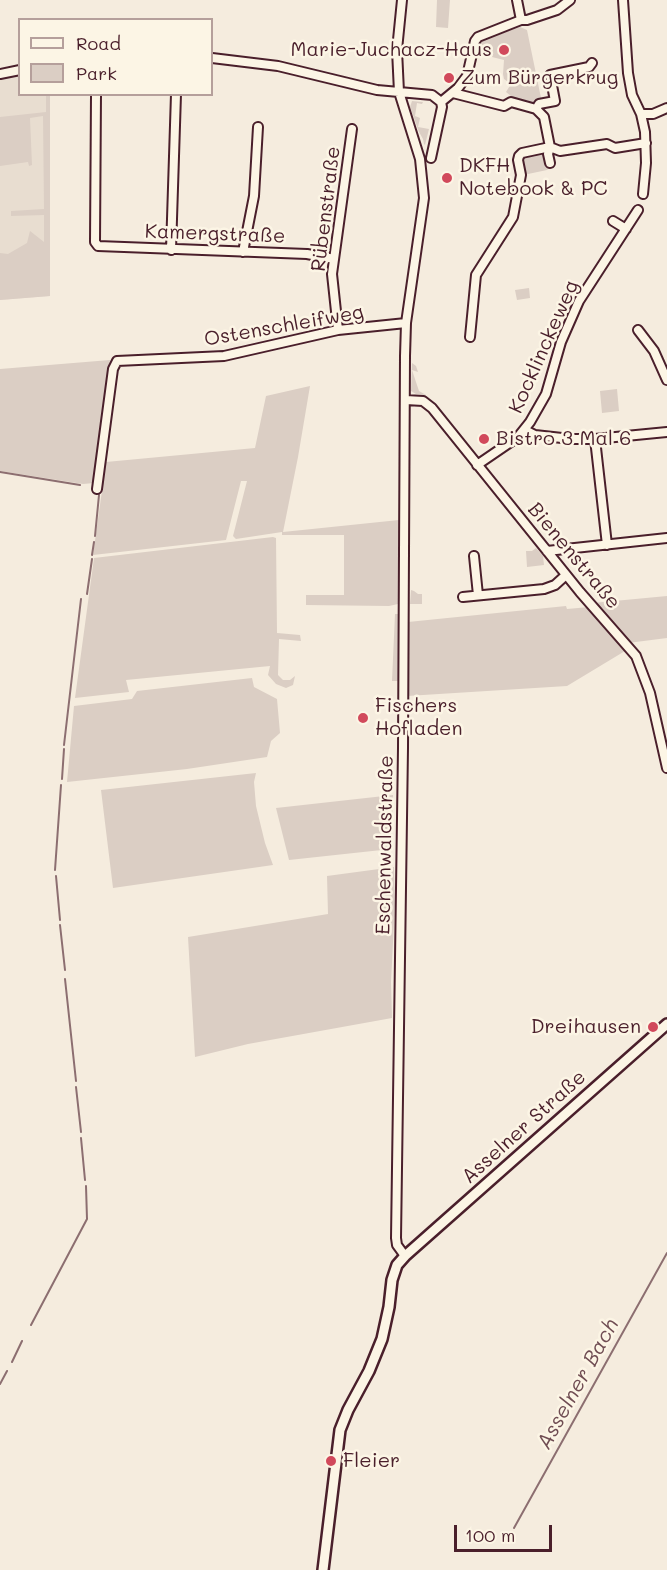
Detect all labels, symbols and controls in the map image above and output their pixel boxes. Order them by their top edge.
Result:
legend [18,18,213,96]
text: Road [76,31,121,55]
place label: Marie-Juchacz-Haus [291,38,492,62]
marker: Marie-Juchacz-Haus [497,43,511,57]
text: Park [76,61,117,85]
place label: Zum Bürgerkrug [461,66,618,90]
marker: Zum Bürgerkrug [442,71,456,85]
street label: Rübenstraße [306,145,346,273]
place label: DKFH Notebook & PC [459,154,608,201]
marker: DKFH Notebook & PC [440,171,454,185]
street label: Kamergstraße [144,220,286,248]
street label: Kocklinckeweg [504,277,584,417]
street label: Ostenschleifweg [202,300,366,352]
place label: Bistro 3 Mal 6 [496,427,631,451]
marker: Bistro 3 Mal 6 [477,432,491,446]
street label: Bienenstraße [523,498,625,614]
place label: Fischers Hofladen [375,694,463,741]
marker: Fischers Hofladen [356,711,370,725]
street label: Eschenwaldstraße [371,755,399,935]
place label: Dreihausen [531,1015,641,1039]
marker: Dreihausen [646,1020,660,1034]
street label: Asselner Straße [457,1065,591,1189]
water label: Asselner Bach [532,1314,624,1454]
place label: Fleier [343,1449,400,1473]
marker: Fleier [324,1454,338,1468]
scale bar [457,1513,554,1551]
text: 100 m [465,1523,515,1547]

